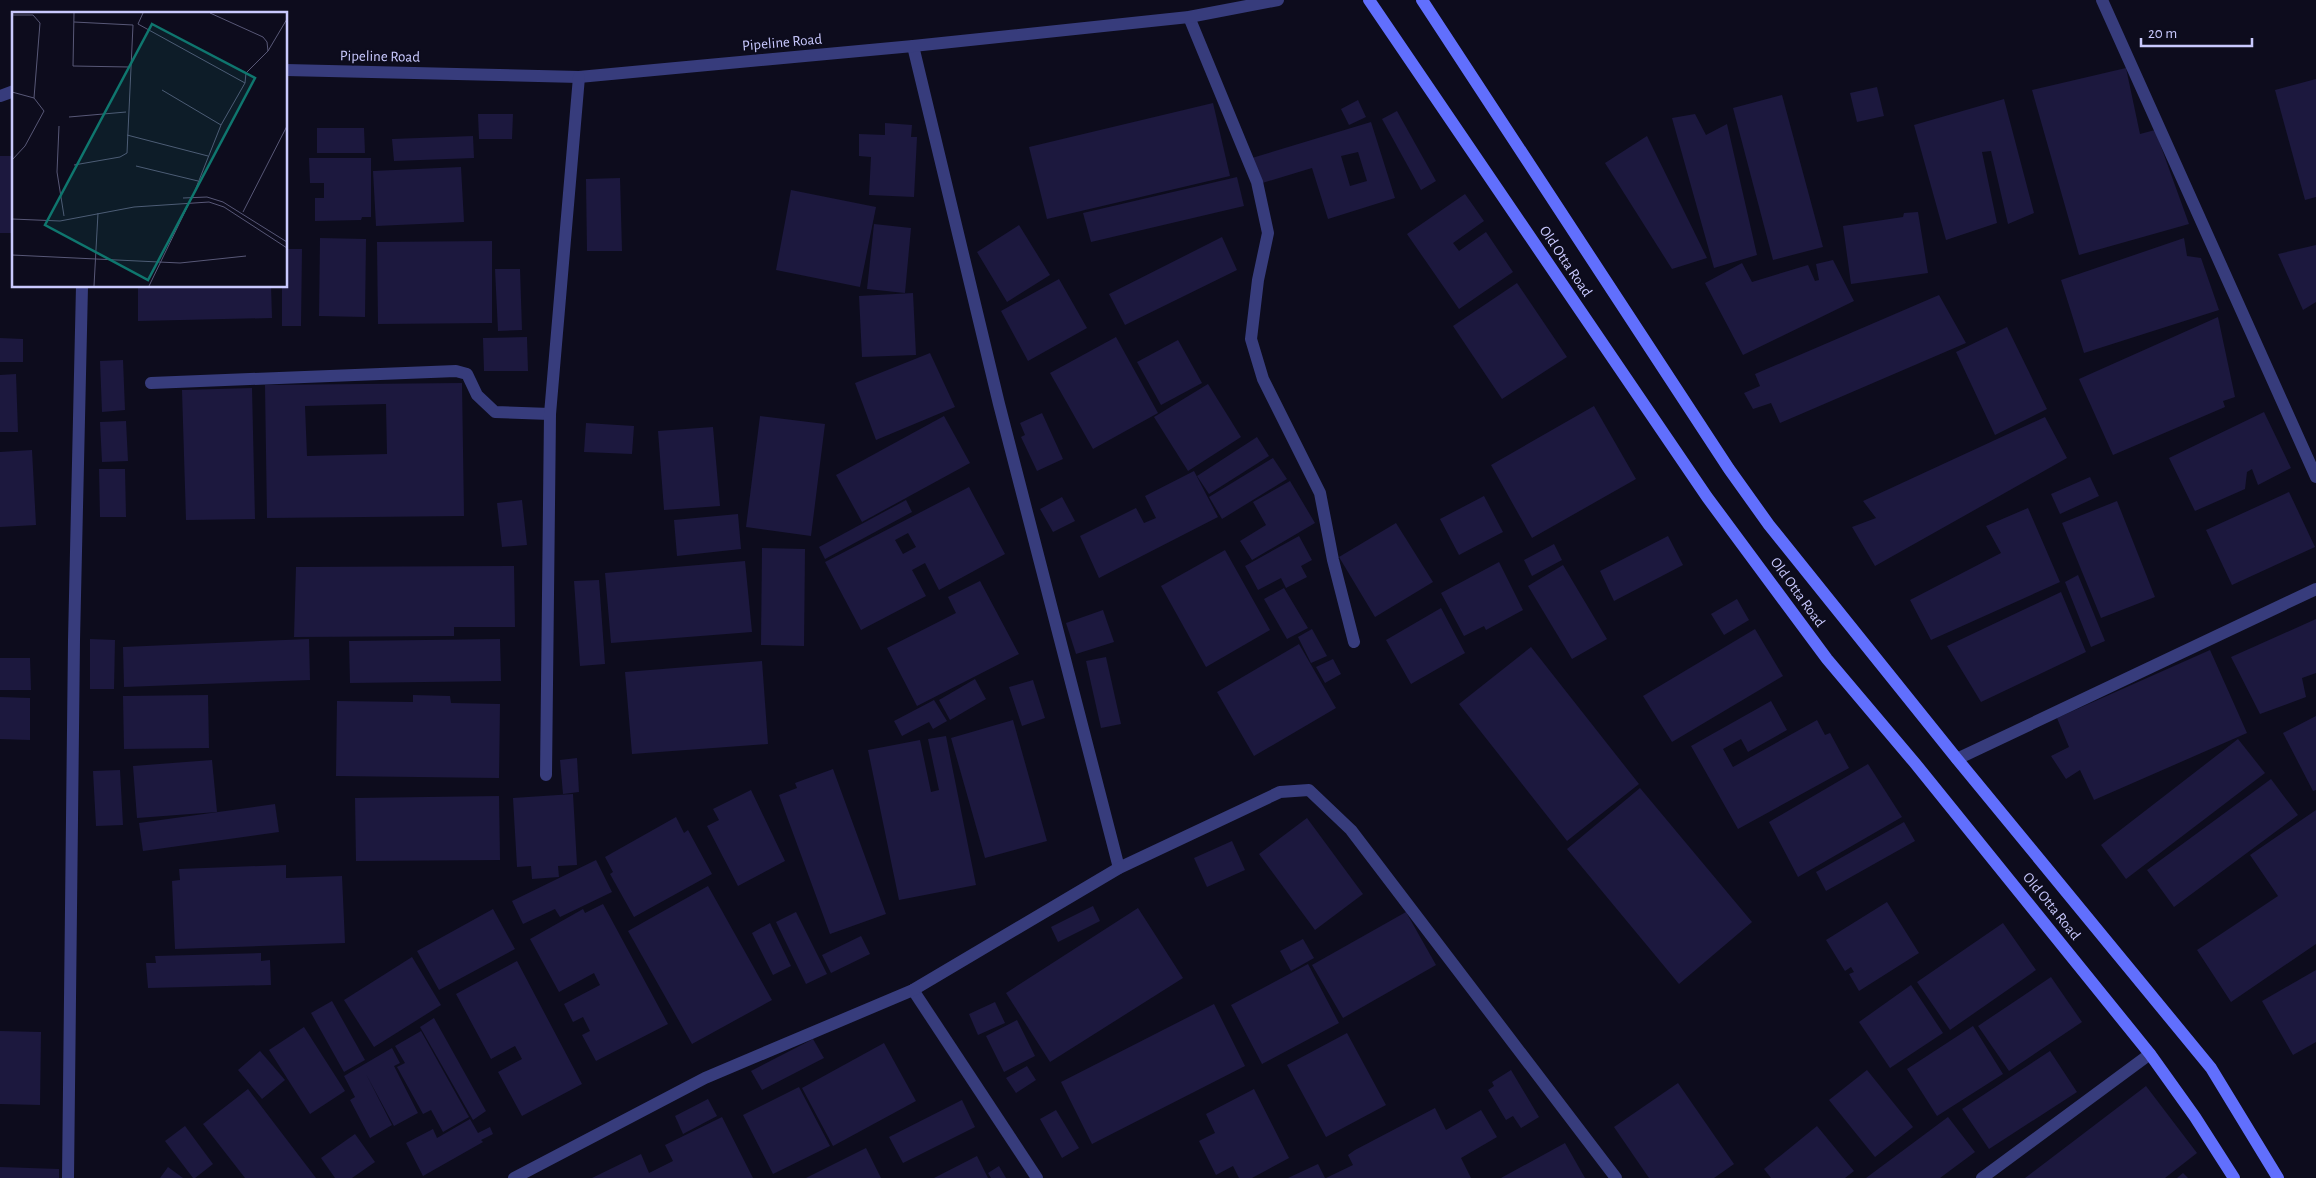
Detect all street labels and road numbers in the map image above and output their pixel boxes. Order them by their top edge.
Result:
street label: Pipeline Road [741,32,823,53]
street label: Pipeline Road [340,48,420,65]
street label: Old Otta Road [1536,223,1595,300]
street label: Old Otta Road [1767,555,1828,630]
street label: Old Otta Road [2020,870,2083,943]

